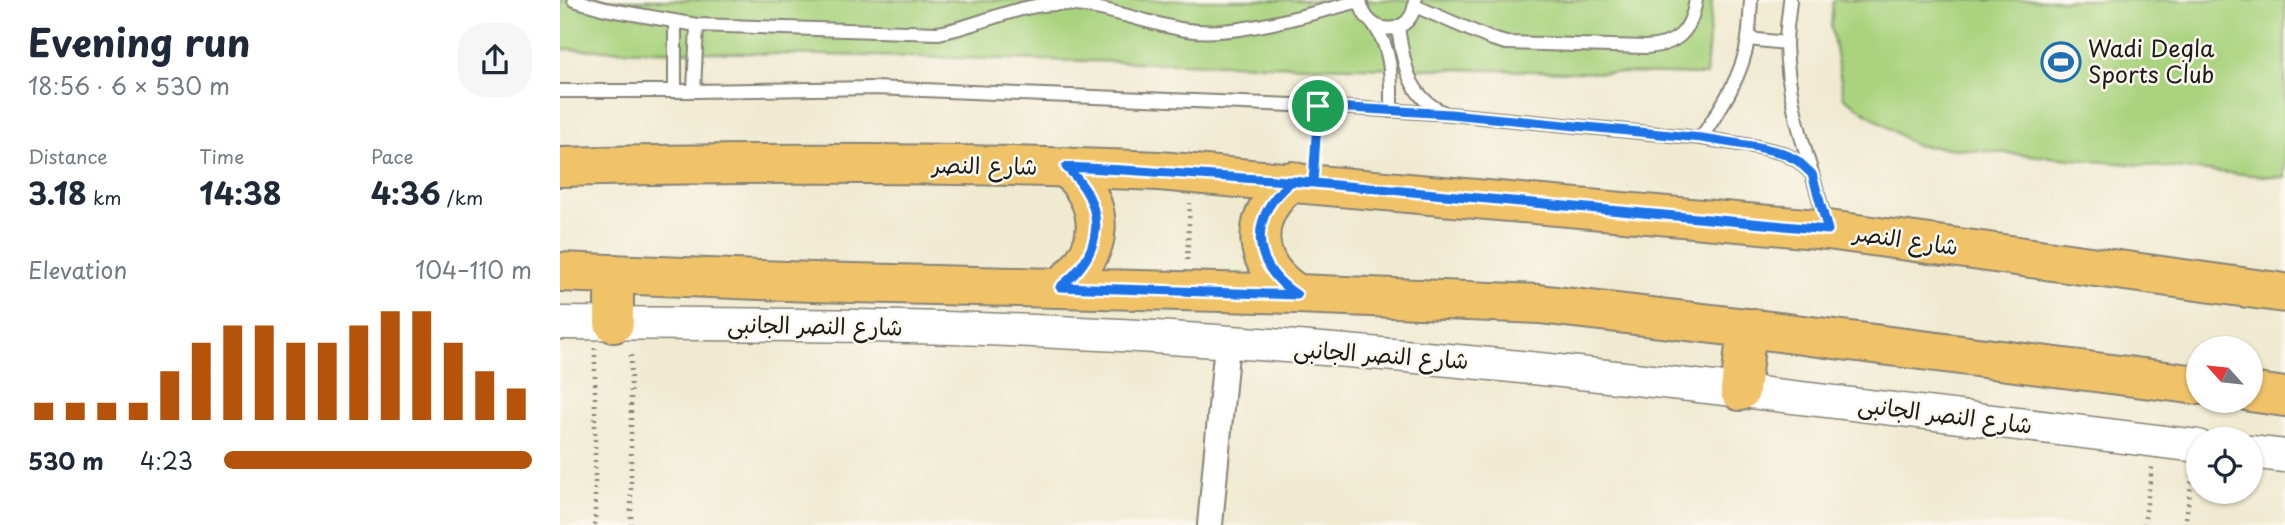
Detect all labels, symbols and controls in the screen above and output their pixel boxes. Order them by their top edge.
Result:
text: Evening run [28,13,250,70]
button: share [458,23,532,97]
place label: Wadi Degla Sports Club [2088,30,2215,91]
sports icon: Wadi Degla Sports Club [2040,41,2082,83]
text: 18:56 · 6 × 530 m [28,68,230,103]
pin [1288,76,1348,136]
icon: arrive [1299,87,1337,125]
text: Distance [28,142,108,170]
text: Time [199,142,244,170]
text: Pace [371,142,414,170]
street label: شارع النصر [930,146,1038,183]
text: 3.18 [28,170,87,215]
text: 14:38 [199,170,282,215]
text: 4:36 [371,170,441,215]
text: km [87,183,122,211]
text: /km [441,183,483,211]
street label: شارع النصر [1850,214,1961,263]
text: Elevation [28,252,127,287]
text: 104–110 m [415,252,532,287]
street label: شارع النصر الجانبى [727,305,903,344]
street label: شارع النصر الجانبى [1292,330,1470,377]
north arrow [2186,336,2263,413]
map controls [2186,336,2263,504]
street label: شارع النصر الجانبى [1856,385,2034,442]
button: locate [2186,427,2263,504]
text: 530 m [28,443,104,478]
text: 4:23 [140,443,193,478]

